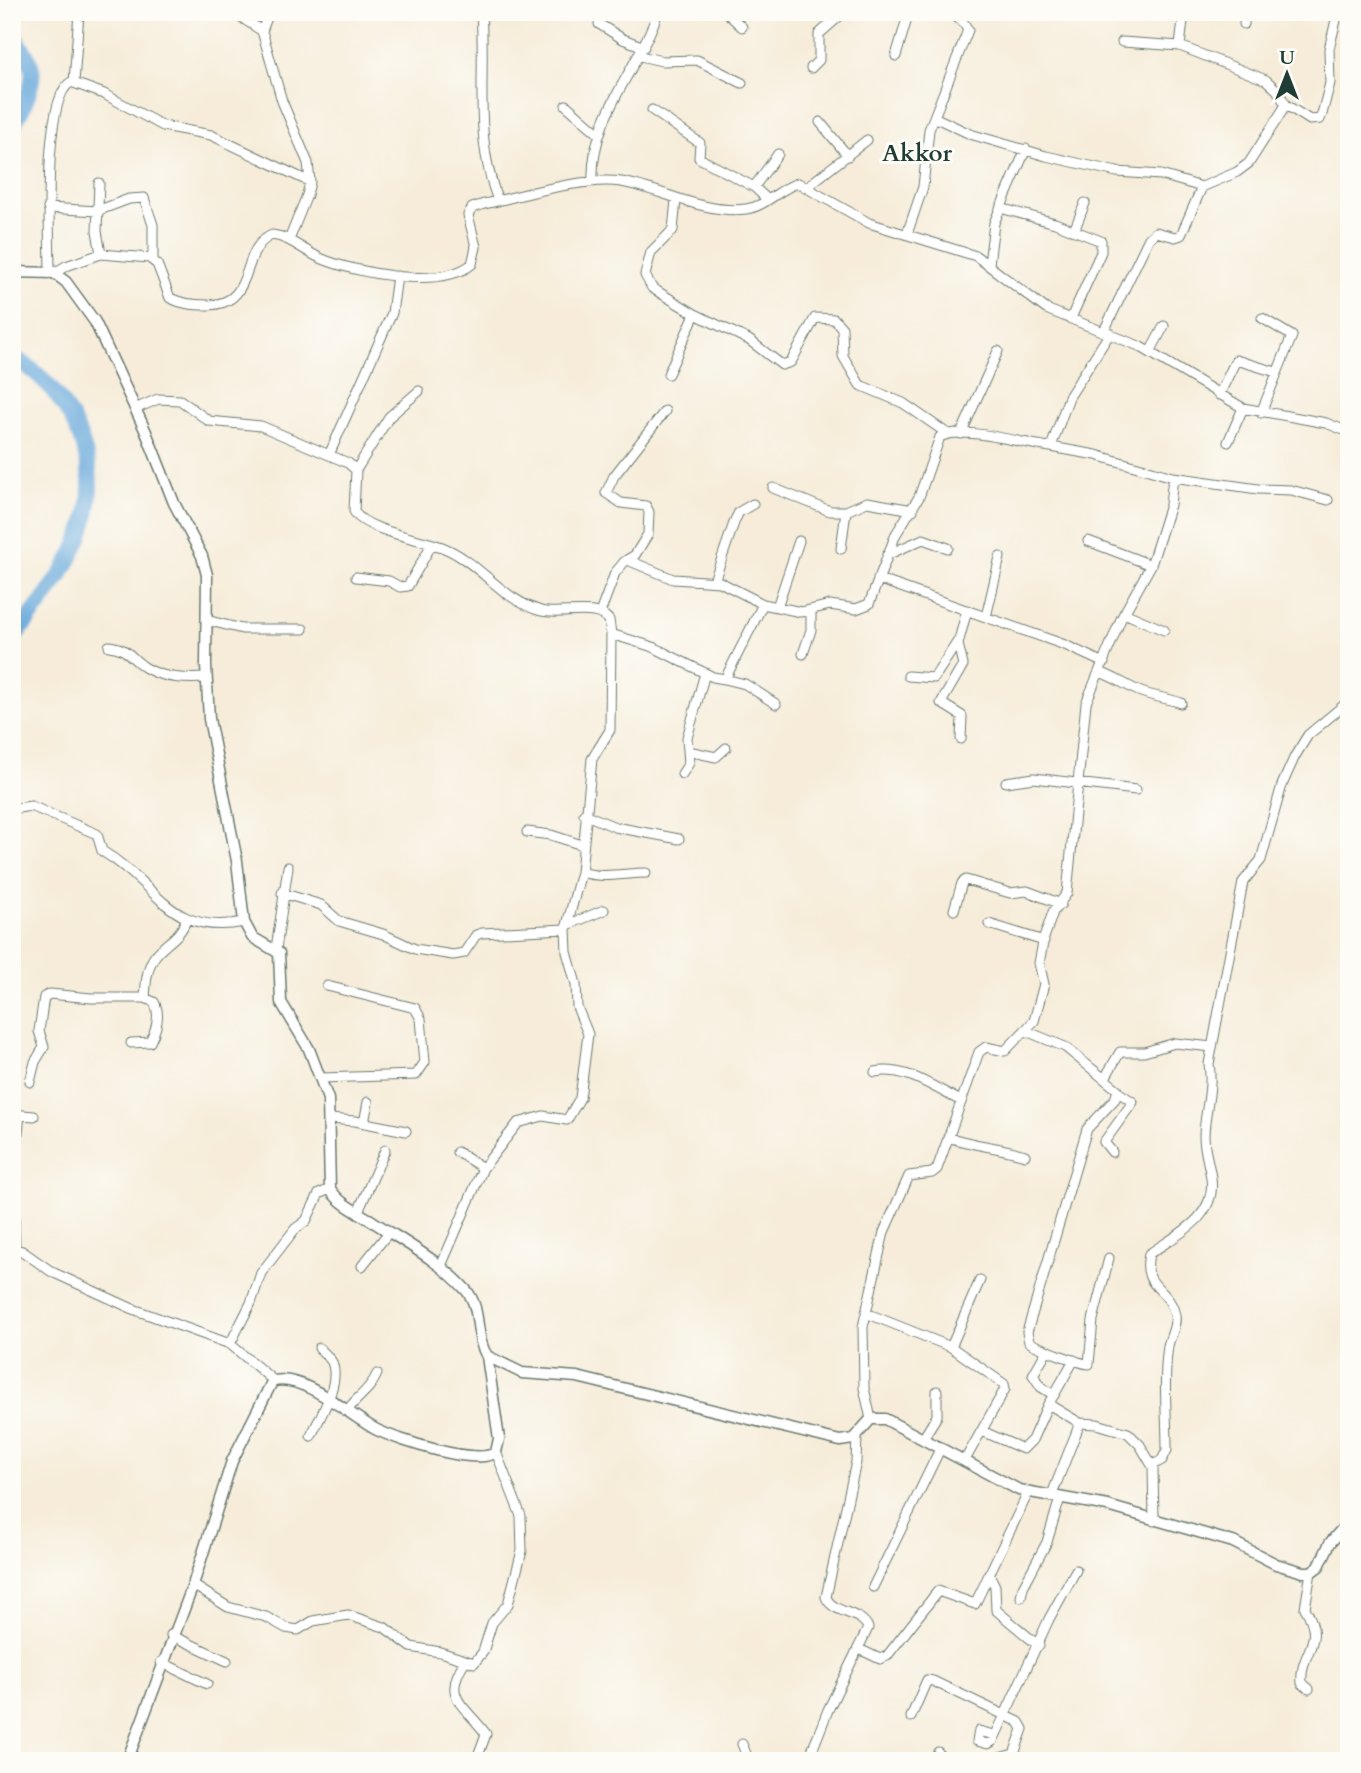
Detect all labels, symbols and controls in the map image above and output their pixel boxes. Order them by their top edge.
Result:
north arrow [1252,38,1322,108]
text: U [1279,45,1295,71]
district label: Akkor [882,137,952,170]

